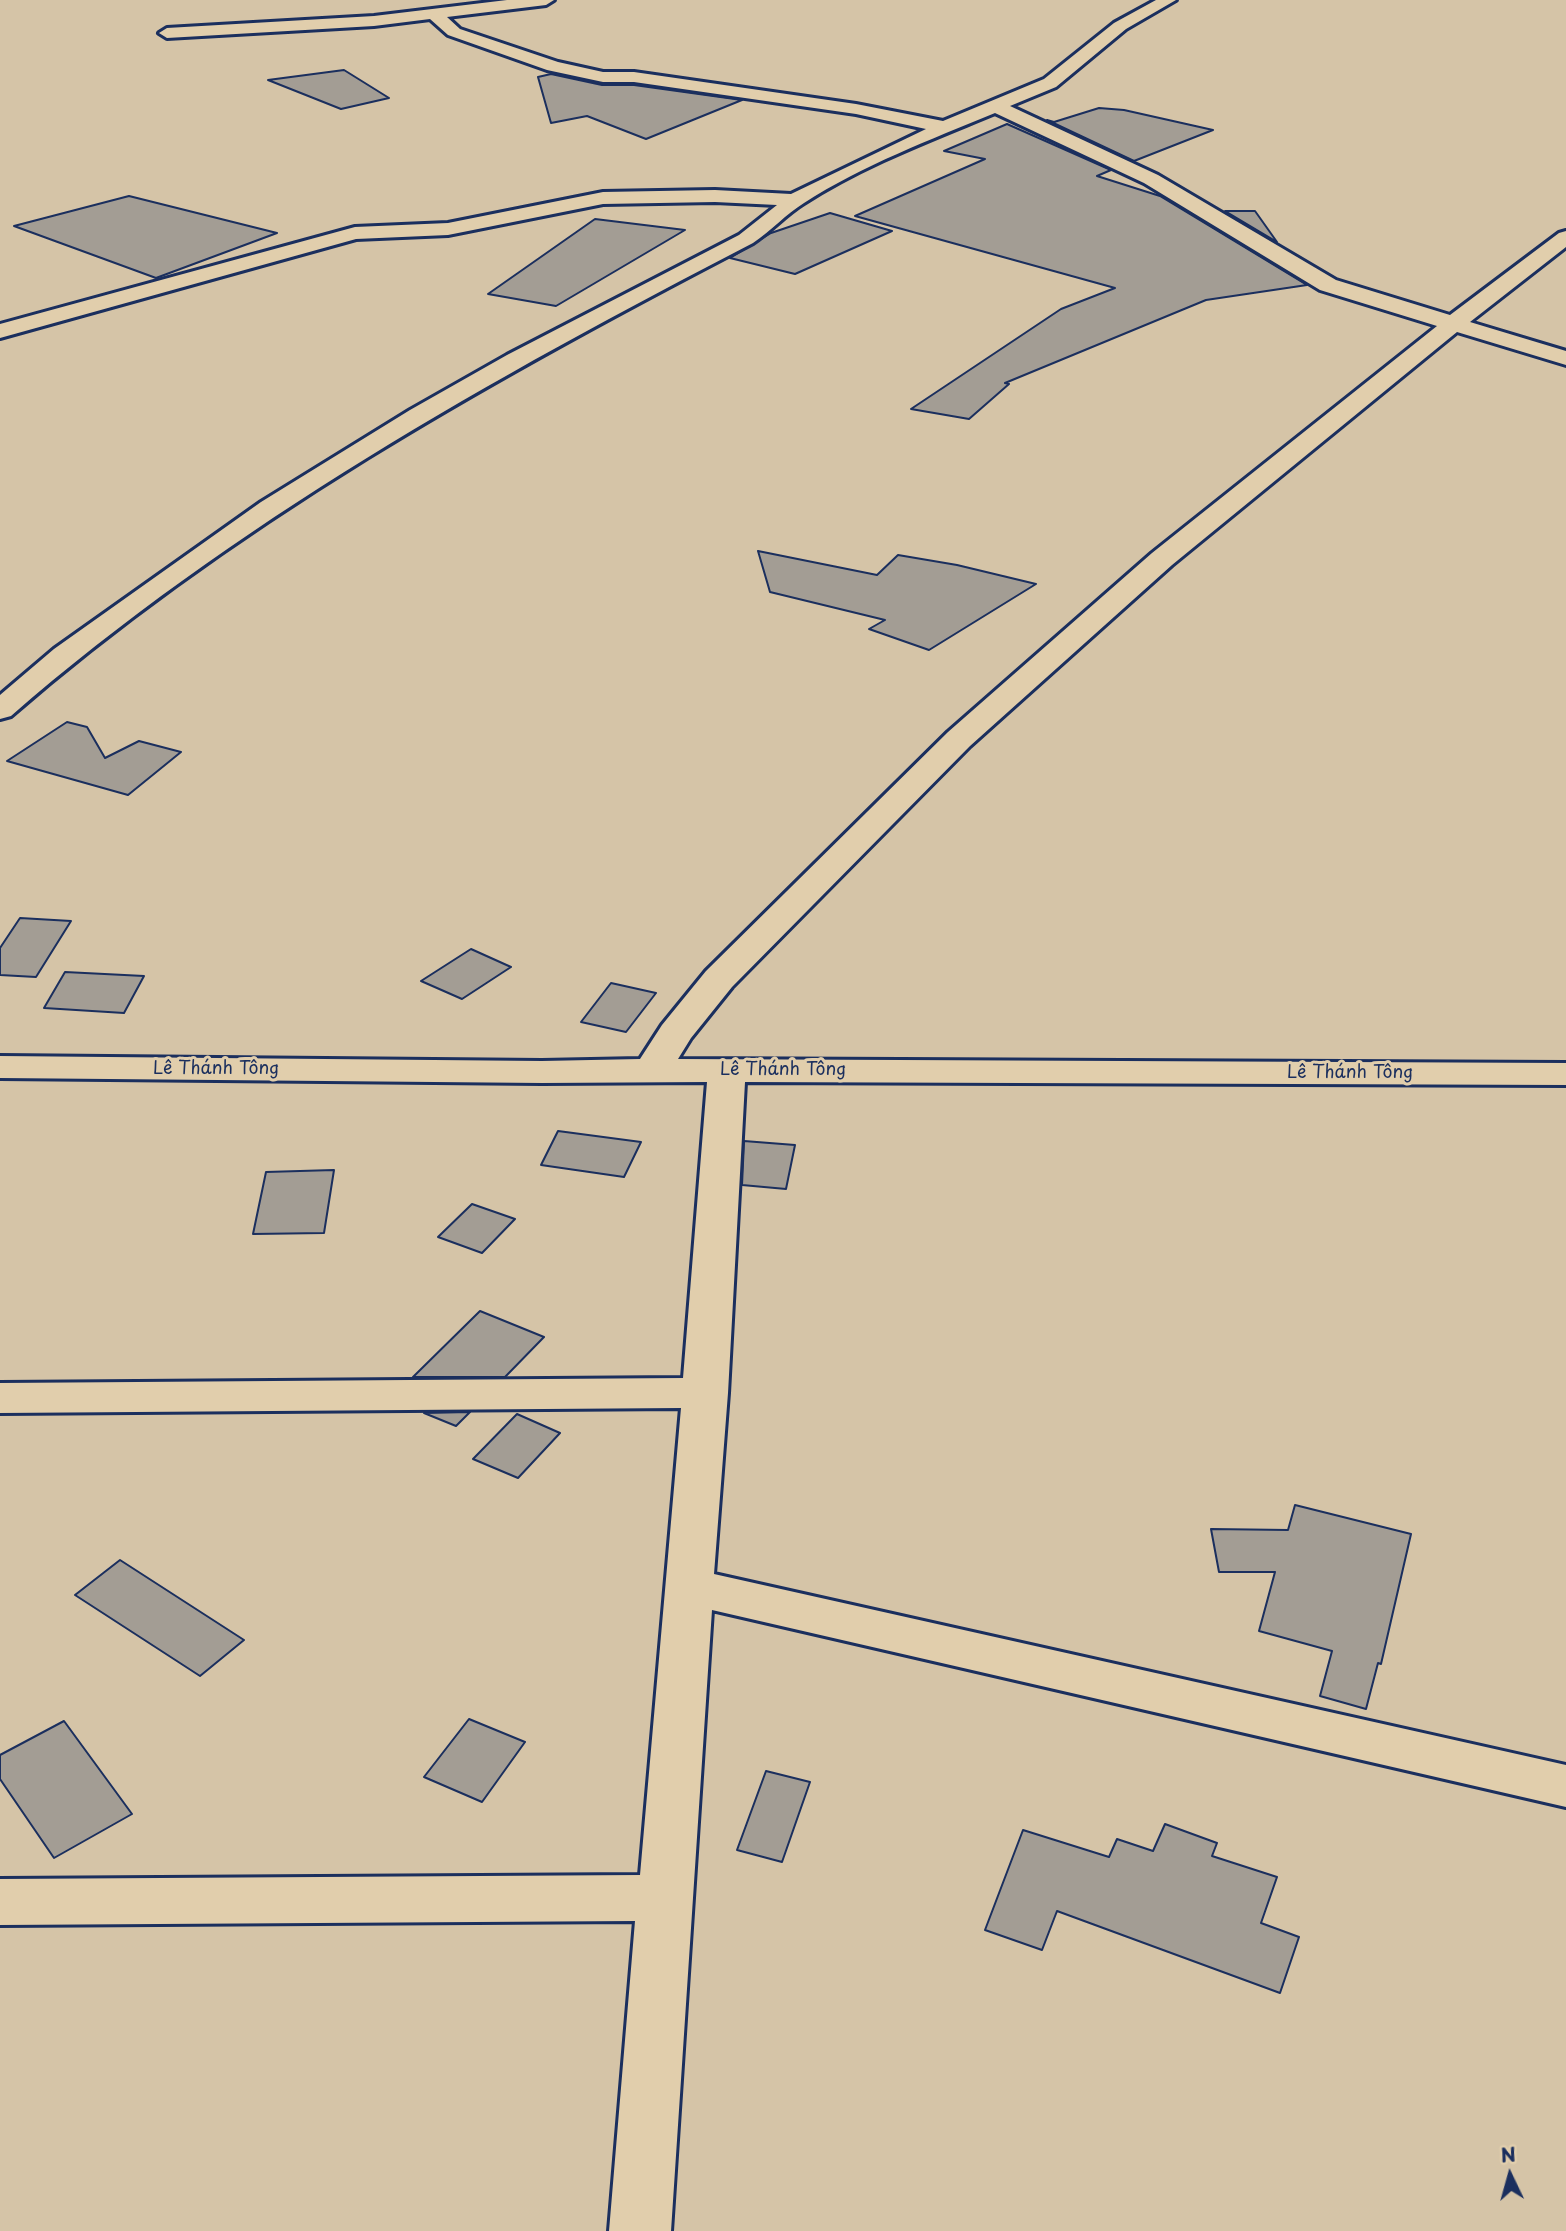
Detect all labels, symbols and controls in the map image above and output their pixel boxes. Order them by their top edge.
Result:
street label: Lê Thánh Tông [153,1058,279,1080]
street label: Lê Thánh Tông [720,1059,846,1081]
street label: Lê Thánh Tông [1287,1062,1413,1084]
text: N [1499,2139,1517,2169]
north arrow [1475,2140,1545,2210]

